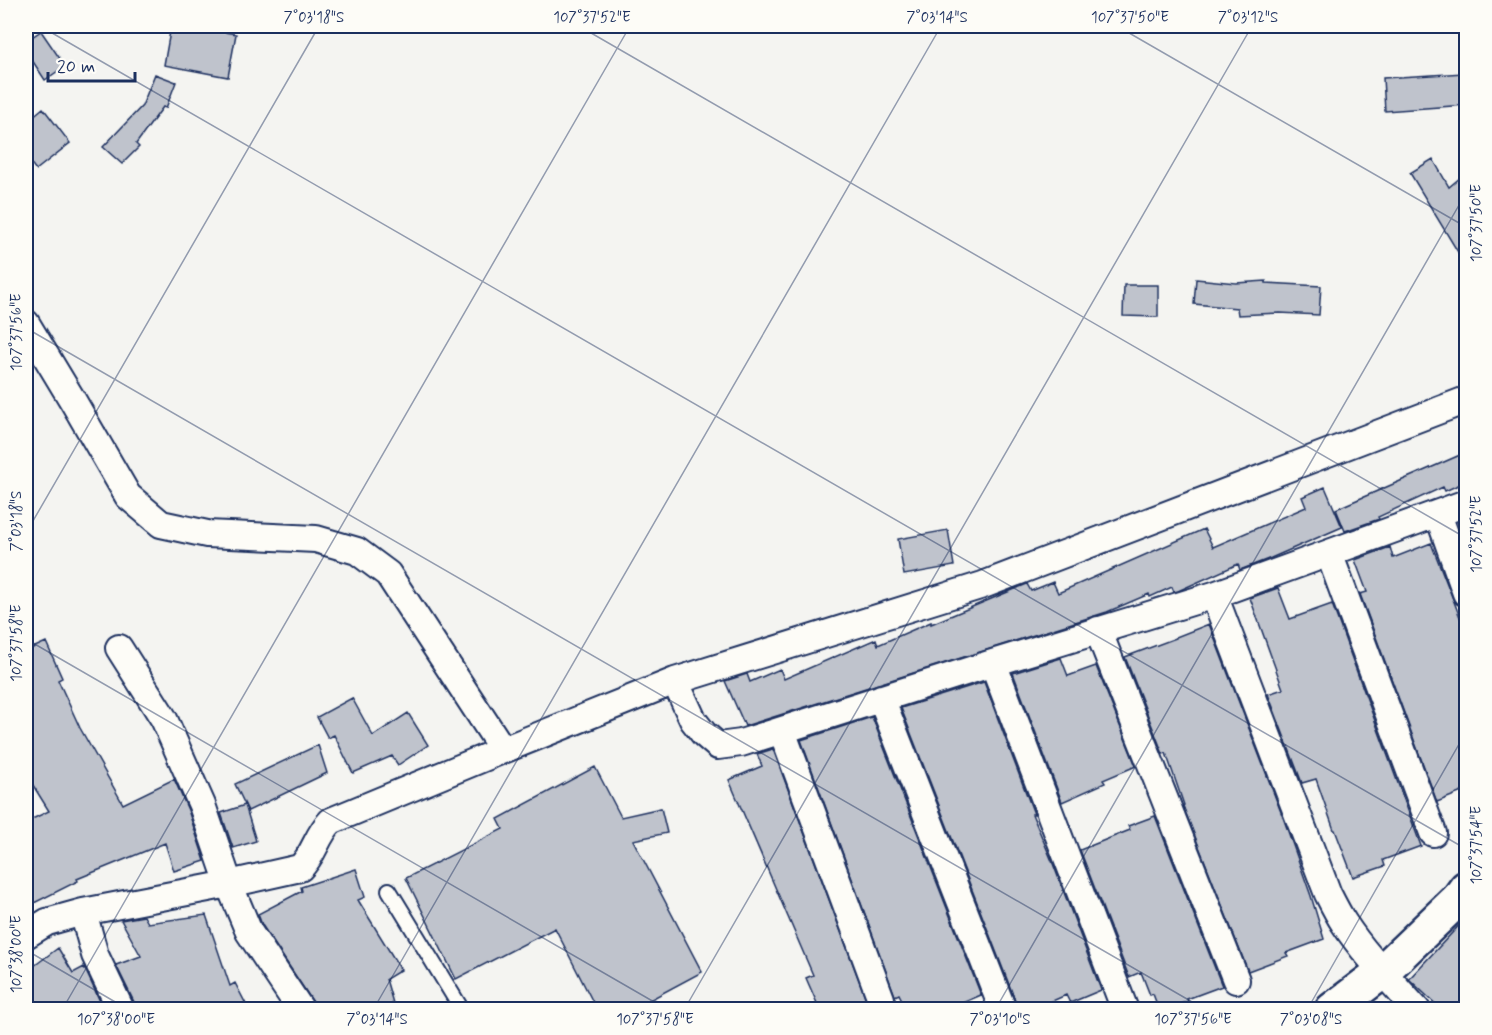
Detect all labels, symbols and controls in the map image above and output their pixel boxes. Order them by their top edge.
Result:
text: 7°03'18"S [284,8,344,28]
text: 107°37'52"E [553,8,631,28]
text: 7°03'14"S [906,8,968,28]
text: 107°37'50"E [1091,8,1169,28]
text: 7°03'12"S [1218,8,1278,28]
scale bar [48,45,135,83]
text: 20 m [57,55,95,79]
text: 107°37'50"E [1467,184,1487,262]
text: 107°37'56"E [7,293,27,371]
text: 7°03'18"S [7,491,27,551]
text: 107°37'52"E [1467,495,1487,573]
text: 107°37'58"E [7,604,27,682]
text: 107°37'54"E [1467,805,1487,884]
text: 107°38'00"E [7,915,27,993]
text: 107°38'00"E [77,1010,155,1030]
text: 7°03'14"S [346,1010,408,1030]
text: 107°37'58"E [616,1010,694,1030]
text: 7°03'10"S [969,1010,1031,1030]
text: 107°37'56"E [1154,1010,1232,1030]
text: 7°03'08"S [1280,1010,1342,1030]

